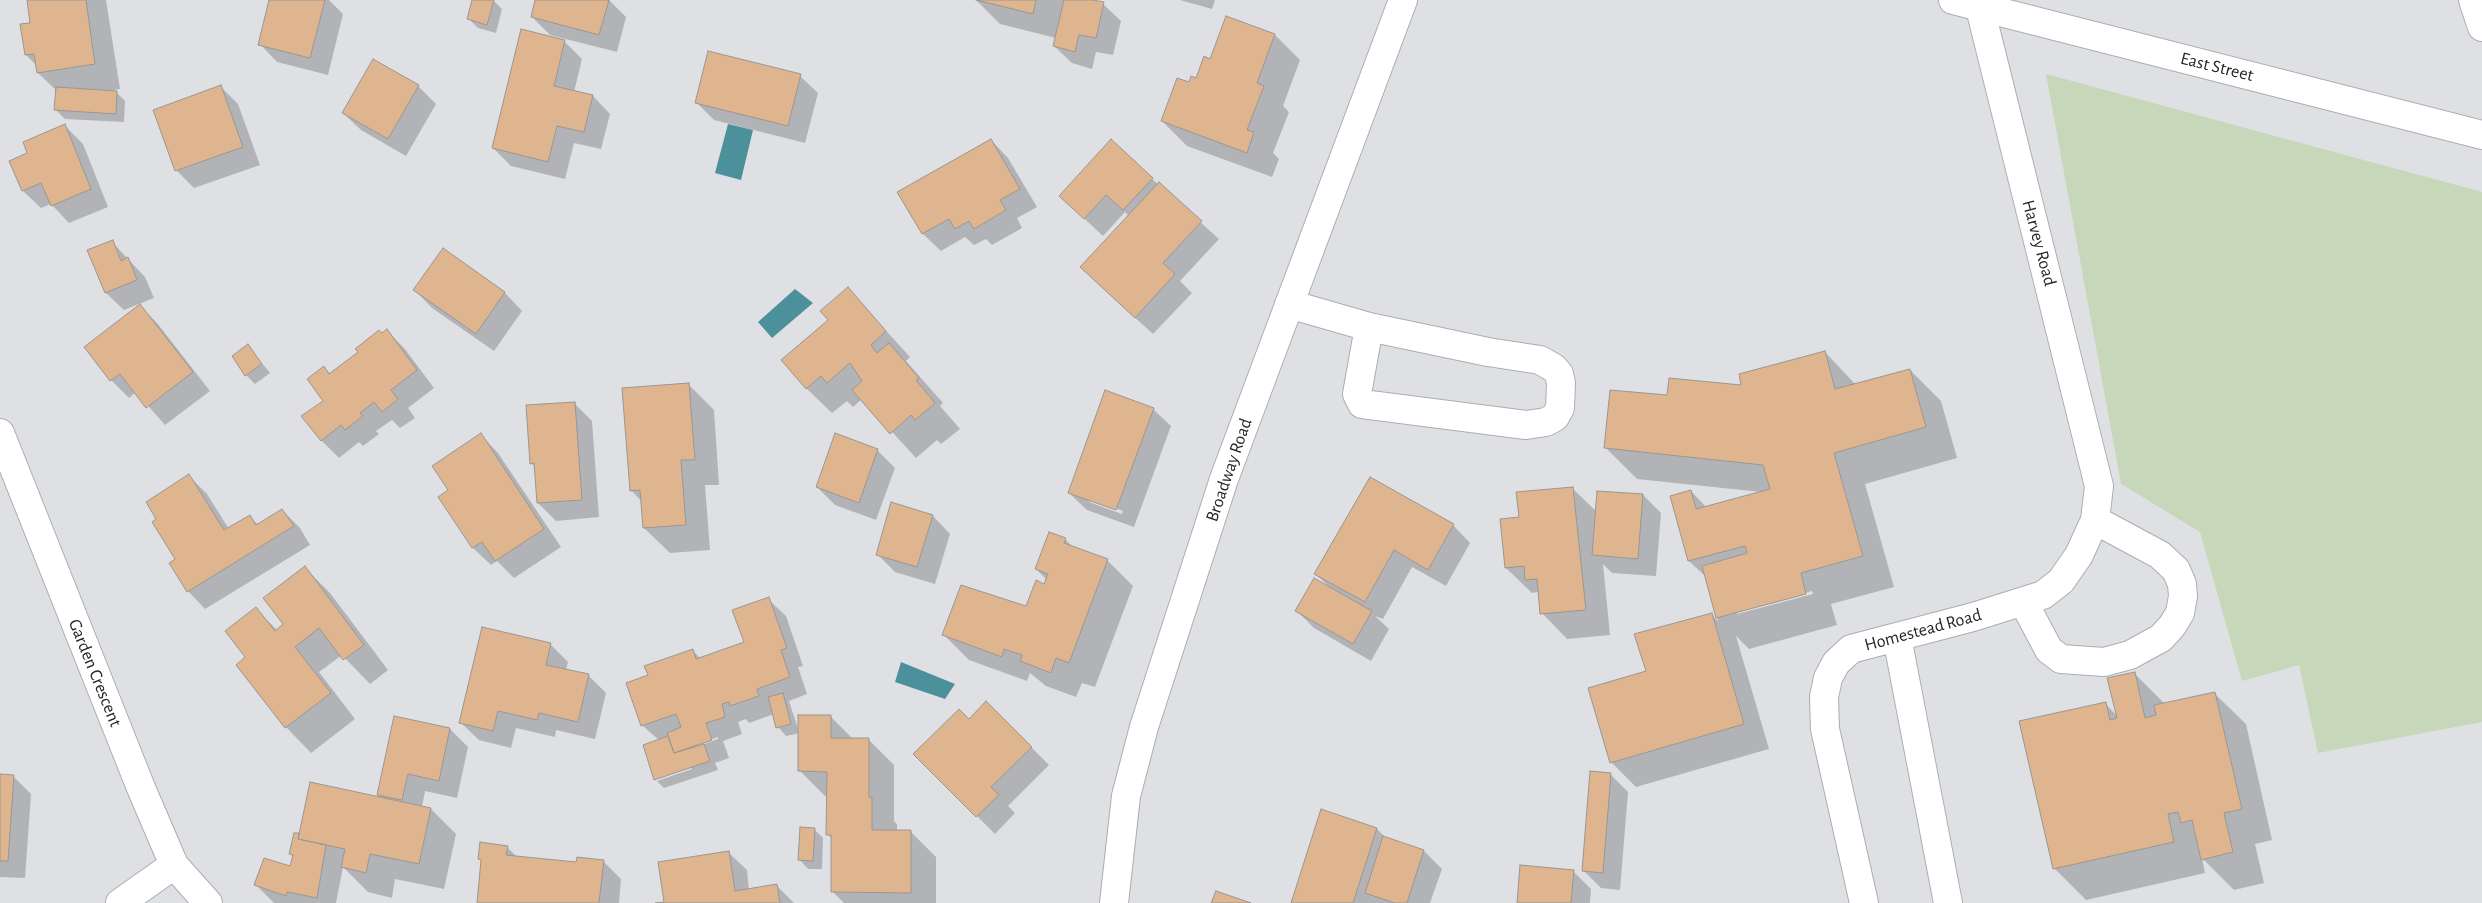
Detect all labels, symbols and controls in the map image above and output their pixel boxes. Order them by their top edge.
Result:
street label: East Street [2178,48,2256,86]
street label: Harvey Road [2017,198,2061,288]
street label: Broadway Road [1201,415,1257,525]
street label: Homestead Road [1862,604,1984,656]
street label: Garden Crescent [64,616,126,730]

